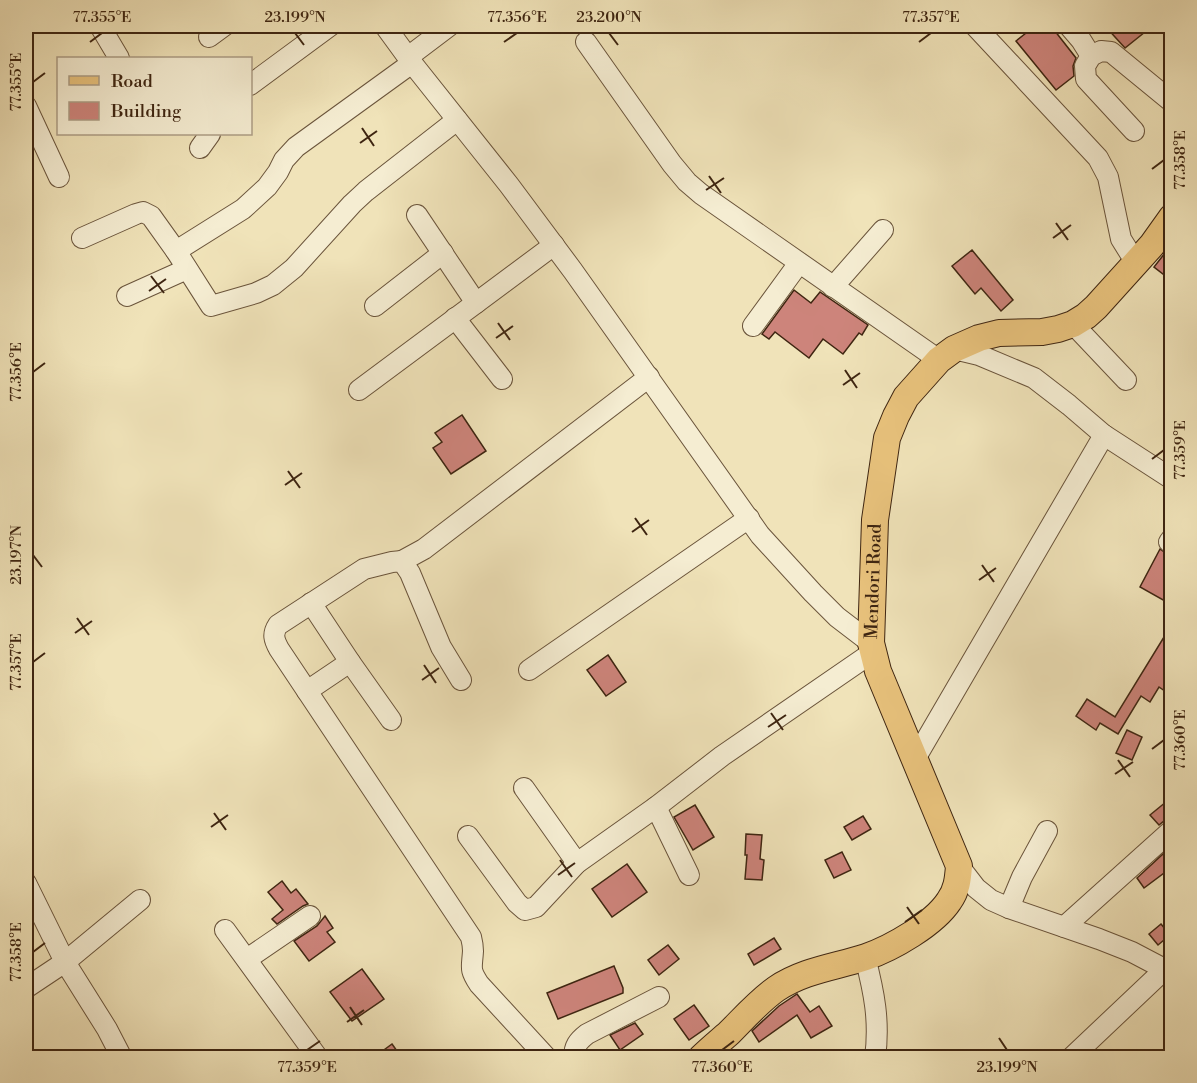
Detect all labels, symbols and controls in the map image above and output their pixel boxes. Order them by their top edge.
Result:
text: 77.355°E [73,8,131,27]
text: 23.199°N [264,8,326,27]
text: 77.356°E [487,8,547,27]
text: 23.200°N [576,8,642,27]
text: 77.357°E [902,8,960,27]
text: 77.355°E [7,53,26,111]
legend [57,57,252,135]
text: Road [111,70,154,93]
text: Building [110,100,182,123]
text: 77.358°E [1171,130,1190,190]
text: 77.356°E [7,342,26,402]
text: 77.359°E [1171,420,1190,480]
street label: Mendori Road [860,522,887,640]
text: 23.197°N [7,525,26,585]
text: 77.357°E [7,633,26,691]
text: 77.360°E [1171,709,1190,771]
text: 77.358°E [7,922,26,982]
text: 77.359°E [277,1058,337,1077]
text: 77.360°E [691,1058,753,1077]
text: 23.199°N [976,1058,1038,1077]

